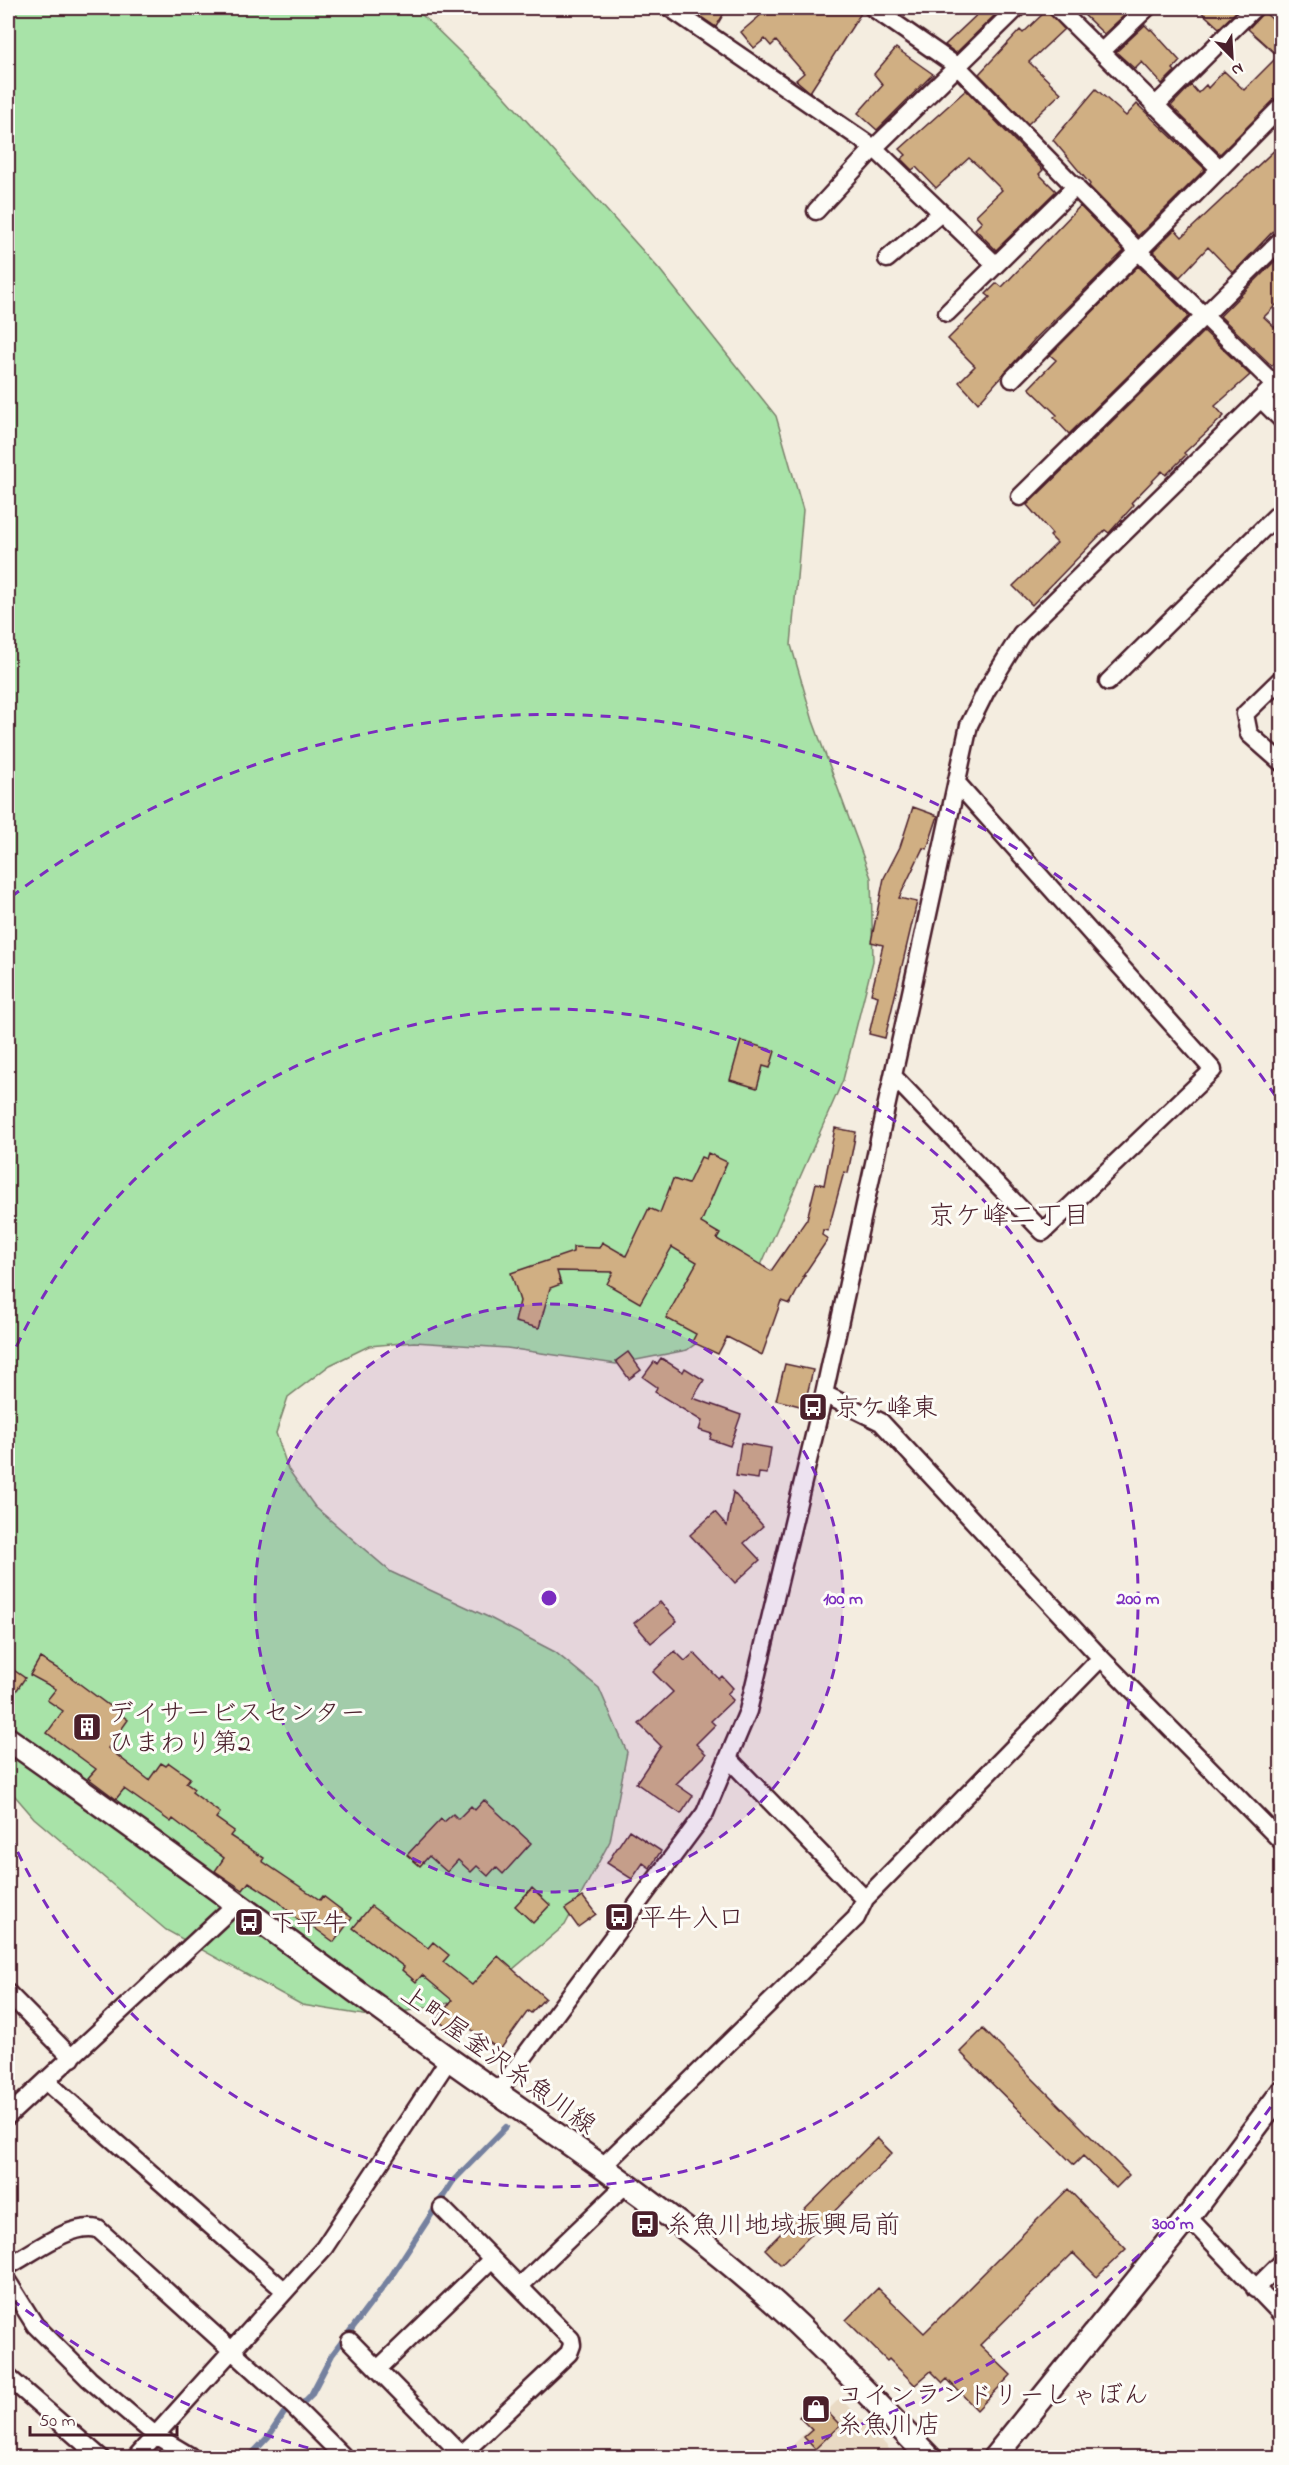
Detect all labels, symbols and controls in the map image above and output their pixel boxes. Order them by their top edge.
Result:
north arrow [1202,27,1262,87]
text: N [1227,56,1247,82]
district label: 京ケ峰二丁目 [928,1198,1090,1237]
bus stop icon: 京ケ峰東 [797,1391,829,1423]
place label: 京ケ峰東 [834,1391,938,1429]
text: 100 m [823,1587,863,1613]
text: 200 m [1116,1587,1160,1613]
centre of rings [539,1588,559,1608]
place label: デイサービスセンター ひまわり第2 [108,1696,366,1764]
building icon: デイサービスセンター ひまわり第2 [71,1711,103,1743]
bus stop icon: 平牛入口 [603,1901,635,1933]
place label: 平牛入口 [640,1901,744,1939]
bus stop icon: 下平牛 [233,1906,265,1938]
place label: 下平牛 [270,1906,348,1944]
street label: 上町屋釜沢糸魚川線 [391,1977,603,2146]
bus stop icon: 糸魚川地域振興局前 [629,2208,661,2240]
place label: 糸魚川地域振興局前 [666,2208,900,2246]
text: 300 m [1151,2212,1194,2238]
place label: コインランドリーしゃぼん 糸魚川店 [837,2378,1149,2446]
shop icon: コインランドリーしゃぼん 糸魚川店 [800,2393,832,2425]
scale bar [30,2399,177,2437]
text: 50 m [39,2409,76,2435]

